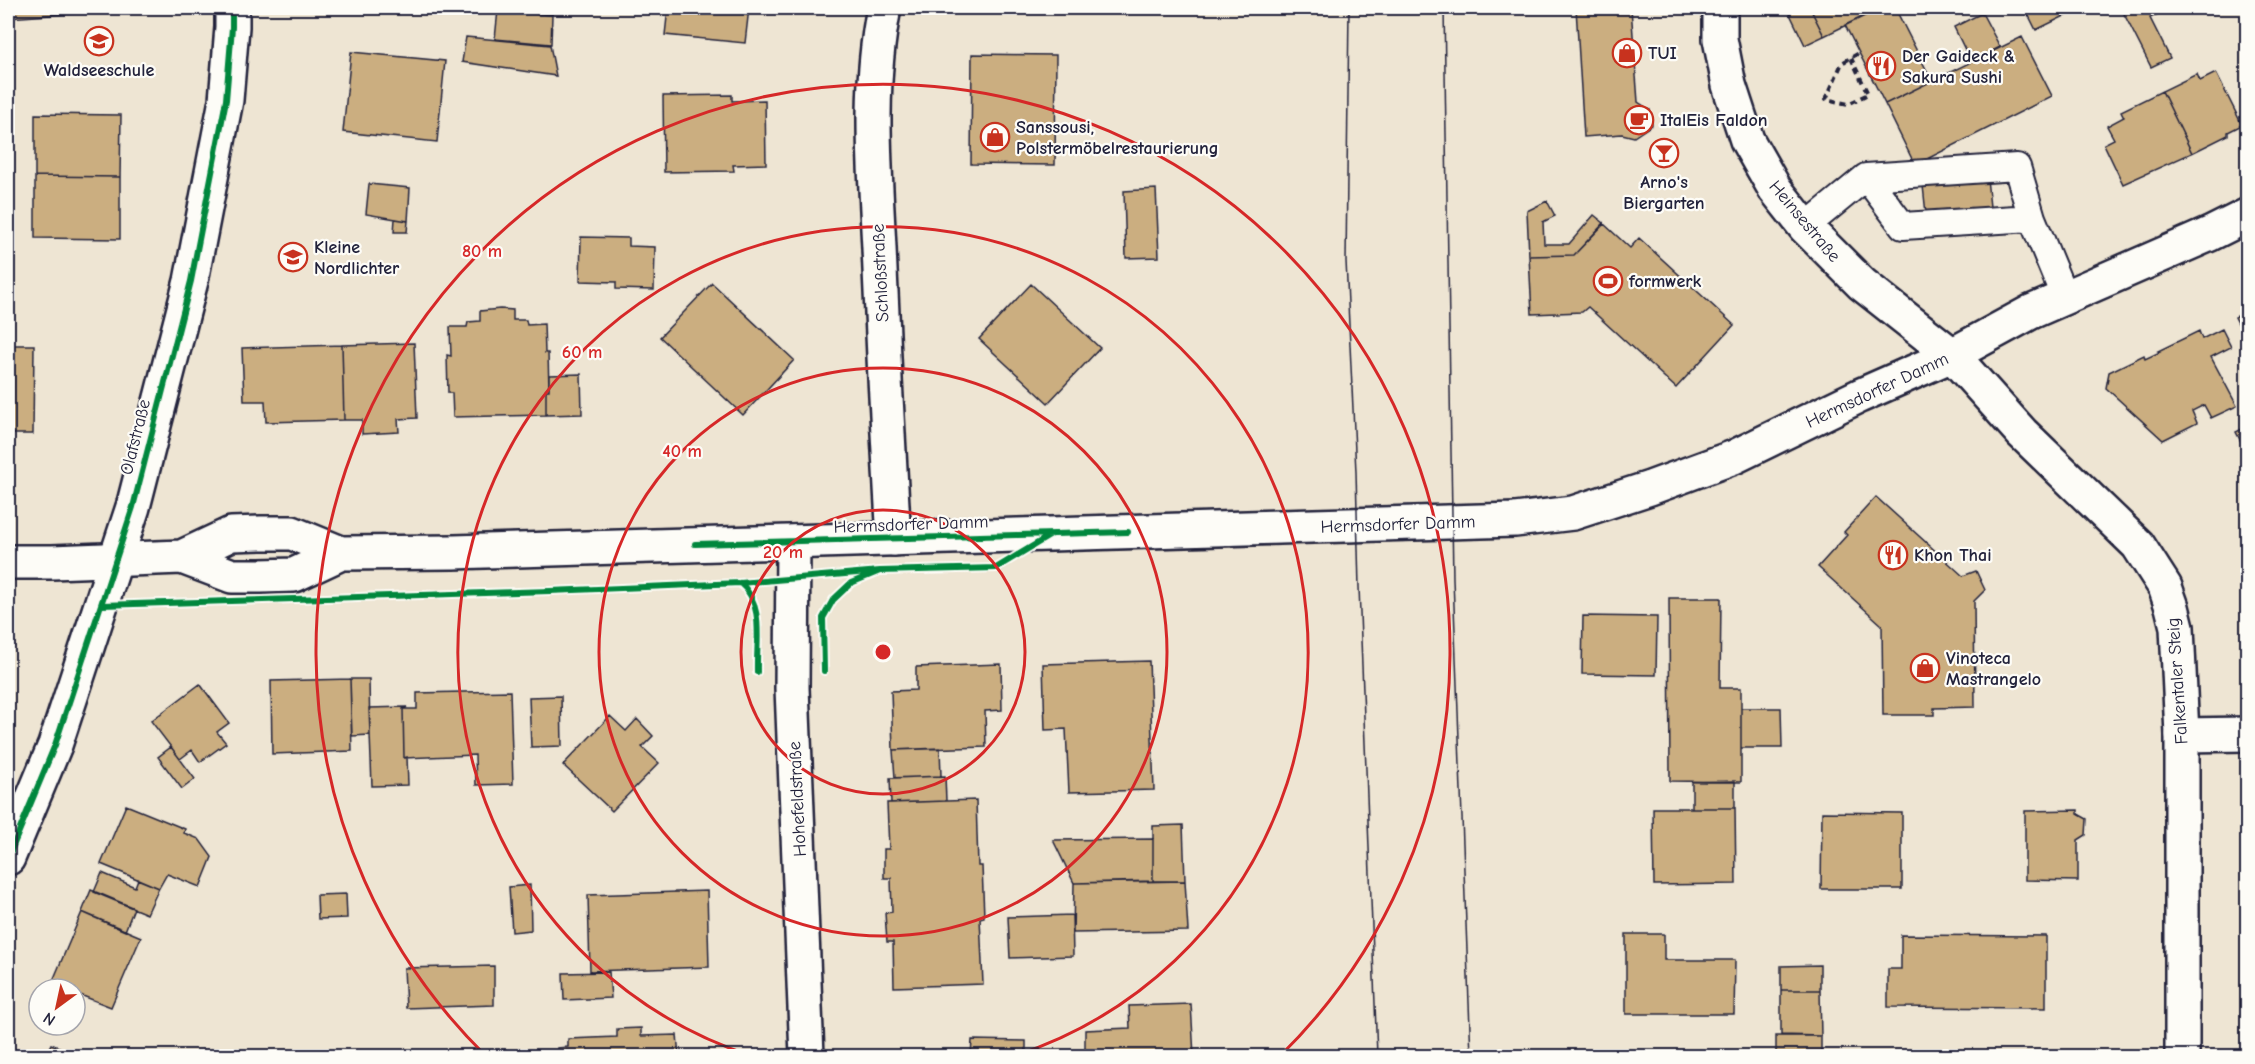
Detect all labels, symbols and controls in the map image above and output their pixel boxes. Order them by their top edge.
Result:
school or university icon: Waldseeschule [83,25,115,57]
shop icon: TUI [1611,37,1643,69]
place label: TUI [1648,43,1677,64]
place label: Der Gaideck & Sakura Sushi [1902,46,2015,88]
restaurant icon: Der Gaideck & Sakura Sushi [1865,50,1897,82]
place label: Waldseeschule [44,60,154,81]
cafe icon: ItalEis Faldon [1623,104,1655,136]
place label: ItalEis Faldon [1660,110,1768,131]
place label: Sanssousi, Polstermöbelrestaurierung [1016,117,1219,159]
shop icon: Sanssousi, Polstermöbelrestaurierung [979,121,1011,153]
bar icon: Arno's Biergarten [1648,137,1680,169]
place label: Arno's Biergarten [1623,172,1705,214]
street label: Heinsestraße [1765,176,1845,266]
street label: Schloßstraße [867,223,894,323]
place label: Kleine Nordlichter [314,237,400,279]
school or university icon: Kleine Nordlichter [277,241,309,273]
text: 80 m [462,241,502,262]
sports icon: formwerk [1592,265,1624,297]
place label: formwerk [1628,271,1702,292]
text: 60 m [562,342,602,363]
street label: Hermsdorfer Damm [1803,348,1952,433]
street label: Olafstraße [116,397,155,477]
text: 40 m [662,441,702,462]
street label: Hermsdorfer Damm [833,511,989,538]
street label: Hermsdorfer Damm [1320,511,1476,538]
restaurant icon: Khon Thai [1877,539,1909,571]
text: 20 m [763,542,803,563]
place label: Khon Thai [1914,545,1992,566]
street label: Falkentaler Steig [2163,617,2192,745]
centre of rings [873,642,893,662]
place label: Vinoteca Mastrangelo [1946,648,2041,690]
shop icon: Vinoteca Mastrangelo [1909,652,1941,684]
street label: Hohefeldstraße [784,741,811,857]
north arrow [27,977,87,1037]
text: N [40,1008,59,1029]

